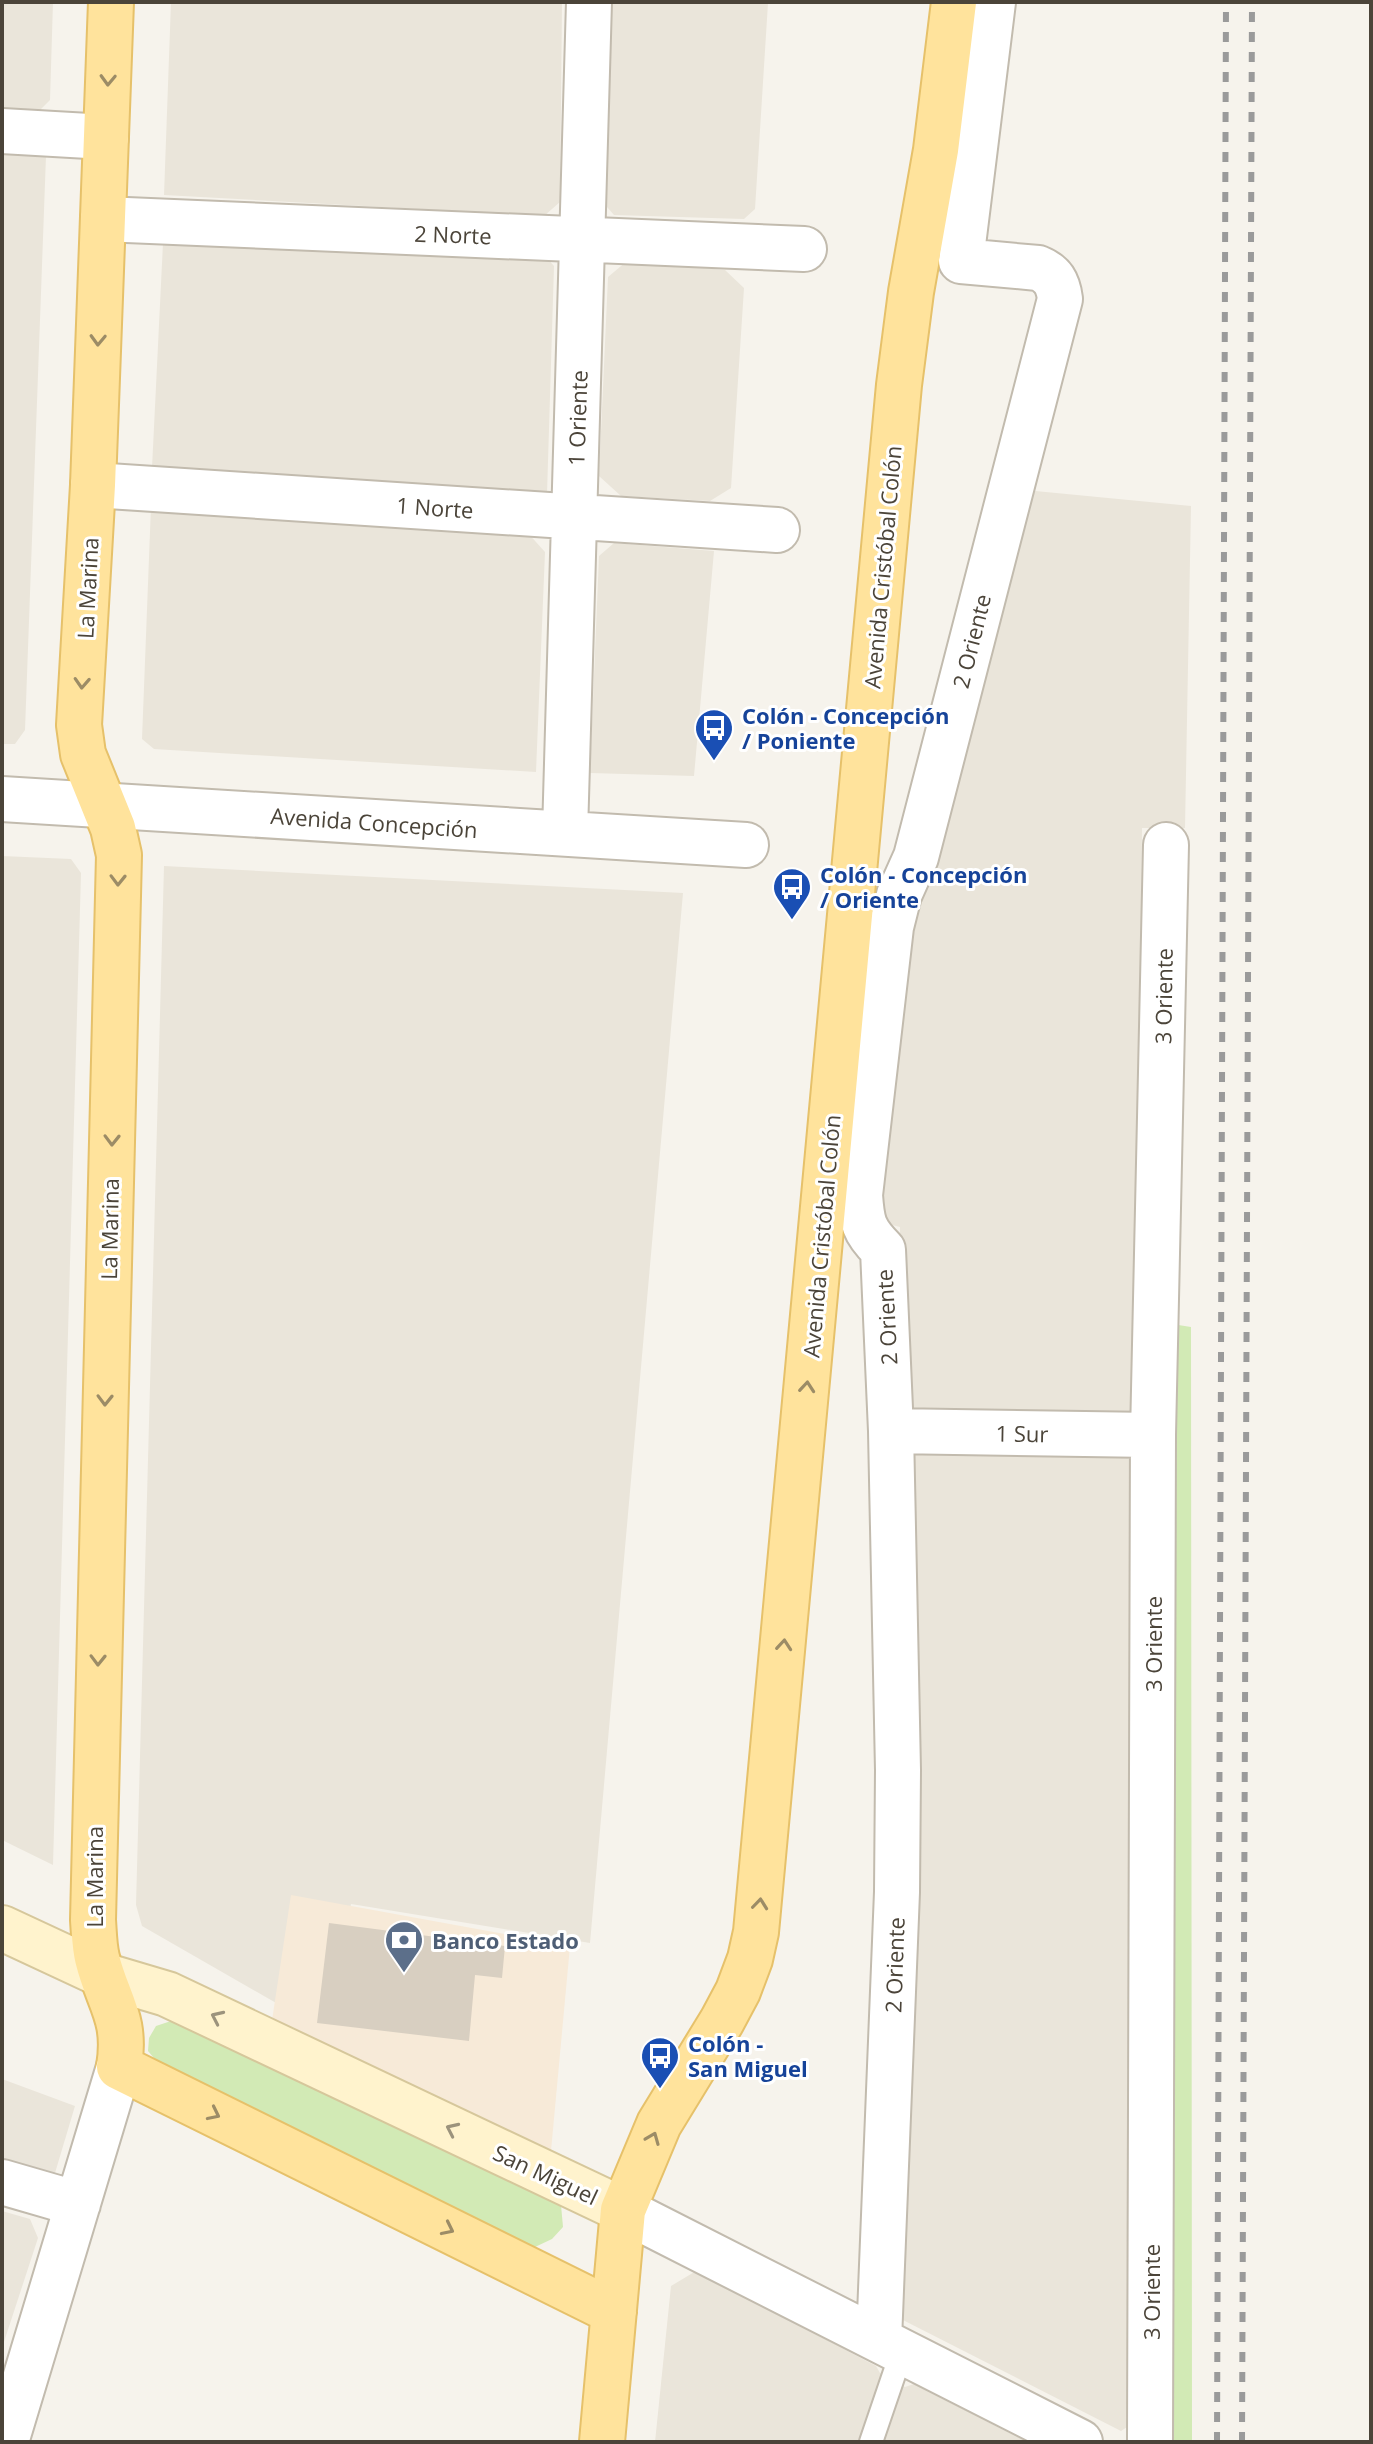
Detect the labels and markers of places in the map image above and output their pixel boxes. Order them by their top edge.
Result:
place label: Colón - Concepción / Poniente [742,700,949,755]
bus stop icon: Colón - Concepción / Poniente [693,707,735,762]
place label: Colón - Concepción / Oriente [820,859,1027,914]
bus stop icon: Colón - Concepción / Oriente [771,866,813,921]
bank icon: Banco Estado [383,1919,425,1974]
place label: Banco Estado [432,1925,579,1955]
place label: Colón - San Miguel [688,2028,808,2083]
bus stop icon: Colón - San Miguel [639,2035,681,2090]

